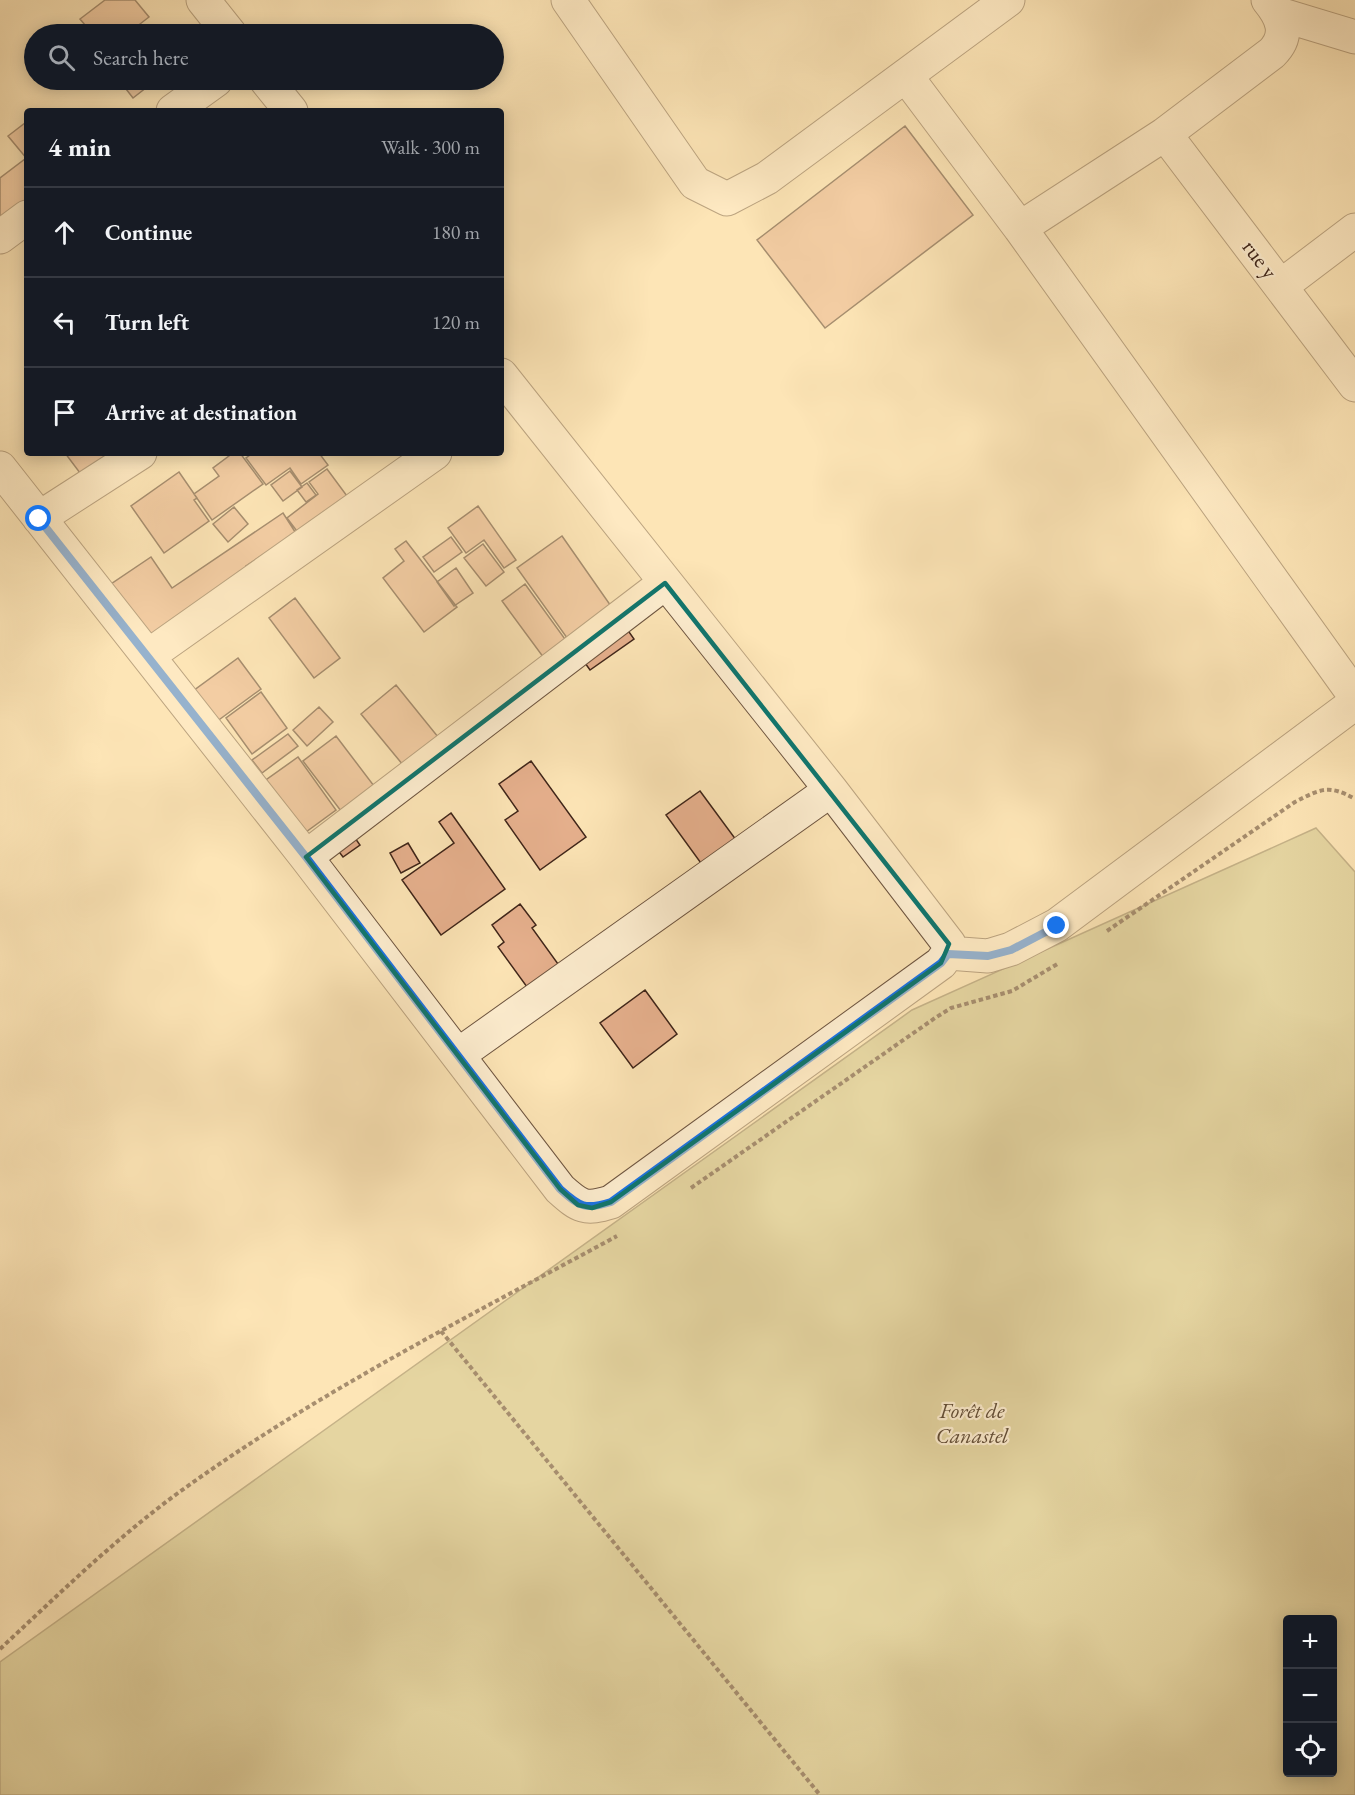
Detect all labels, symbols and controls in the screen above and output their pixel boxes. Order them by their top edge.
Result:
search box [24,24,504,90]
icon: search [45,41,78,74]
text: Search here [93,43,188,72]
text: 4 min [48,130,111,164]
text: Walk · 300 m [381,134,480,160]
icon: ahead [48,216,81,249]
text: Continue [105,218,192,247]
text: 180 m [432,219,480,245]
street label: rue y [1236,234,1284,285]
icon: left [48,306,81,339]
text: Turn left [105,308,189,337]
text: 120 m [432,309,480,335]
icon: arrive [48,396,81,429]
text: Arrive at destination [105,398,297,427]
route start [25,505,51,531]
route end [1043,912,1069,938]
park label: Forêt de Canastel [936,1396,1009,1450]
map controls [1283,1615,1337,1777]
button: + [1283,1615,1337,1669]
button: − [1283,1669,1337,1723]
button: locate [1283,1723,1337,1777]

